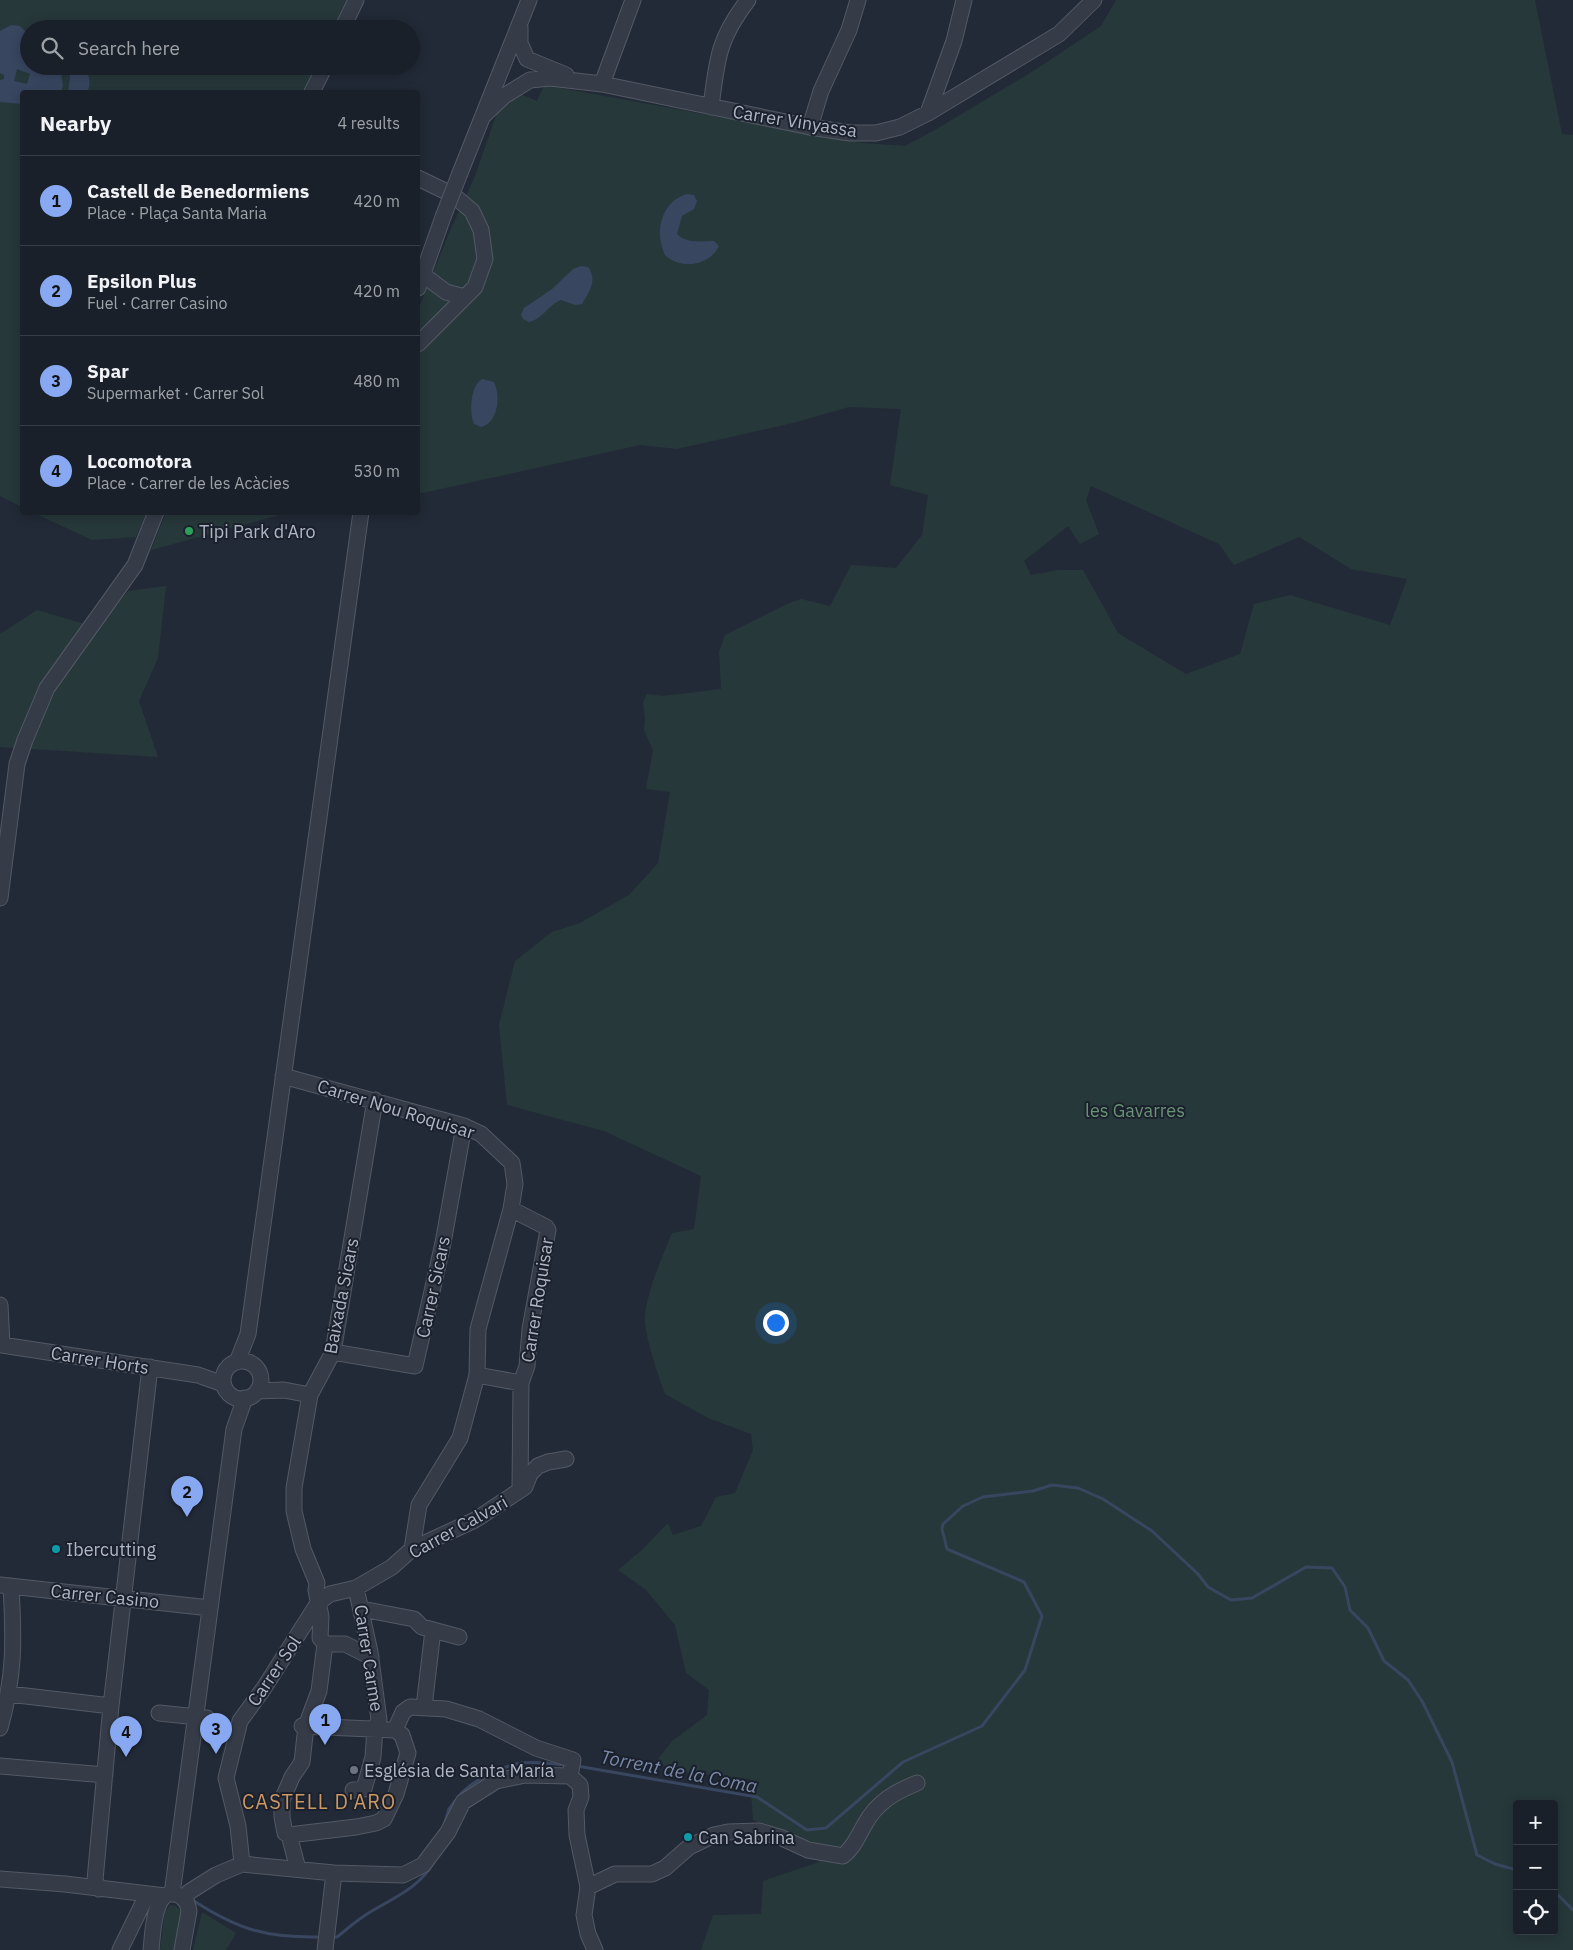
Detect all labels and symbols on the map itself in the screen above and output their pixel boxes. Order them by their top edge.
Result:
street label: Carrer Vinyassa [731,100,859,142]
place label: Tipi Park d'Aro [199,520,316,543]
marker: Tipi Park d'Aro [183,525,195,537]
street label: Carrer Nou Roquisar [315,1074,478,1144]
park label: les Gavarres [1085,1099,1185,1122]
street label: Carrer Sicars [411,1234,455,1340]
street label: Baixada Sicars [318,1236,364,1356]
street label: Carrer Roquisar [516,1236,558,1364]
your location [763,1310,789,1336]
street label: Carrer Horts [49,1341,151,1379]
pin: 2 [171,1476,203,1517]
street label: Carrer Calvari [405,1490,511,1564]
place label: Ibercutting [66,1538,157,1561]
marker: Ibercutting [50,1543,62,1555]
street label: Carrer Casino [50,1579,160,1613]
street label: Carrer Carme [349,1603,389,1713]
street label: Carrer Sol [242,1631,306,1711]
pin: 1 [309,1704,341,1745]
pin: 3 [200,1713,232,1754]
pin: 4 [110,1716,142,1757]
water label: Torrent de la Coma [598,1744,760,1798]
place label: Església de Santa María [364,1759,555,1782]
marker: Església de Santa María [348,1764,360,1776]
district label: CASTELL D'ARO [242,1788,396,1815]
place label: Can Sabrina [698,1826,795,1849]
marker: Can Sabrina [682,1831,694,1843]

